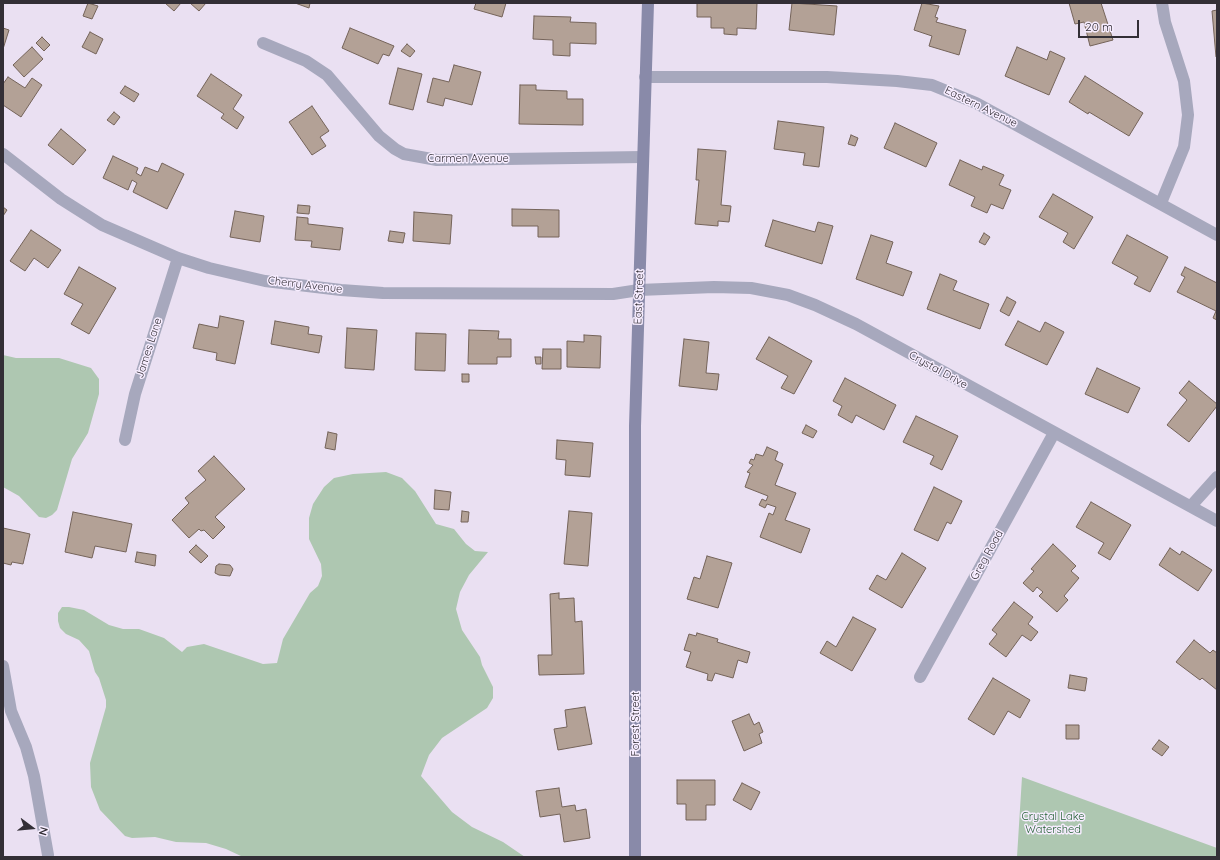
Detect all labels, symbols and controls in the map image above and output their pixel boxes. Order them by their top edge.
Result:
scale bar [1080,12,1141,38]
text: 20 m [1085,19,1113,34]
street label: Eastern Avenue [943,84,1019,130]
street label: Carmen Avenue [427,152,509,166]
street label: East Street [631,269,647,325]
street label: Cherry Avenue [267,274,343,296]
street label: James Lane [133,316,165,380]
street label: Crystal Drive [906,348,970,392]
street label: Greg Road [968,528,1006,582]
street label: Forest Street [629,692,643,756]
north arrow [12,808,52,848]
park label: Crystal Lake Watershed [1021,810,1085,836]
text: N [36,825,51,837]

